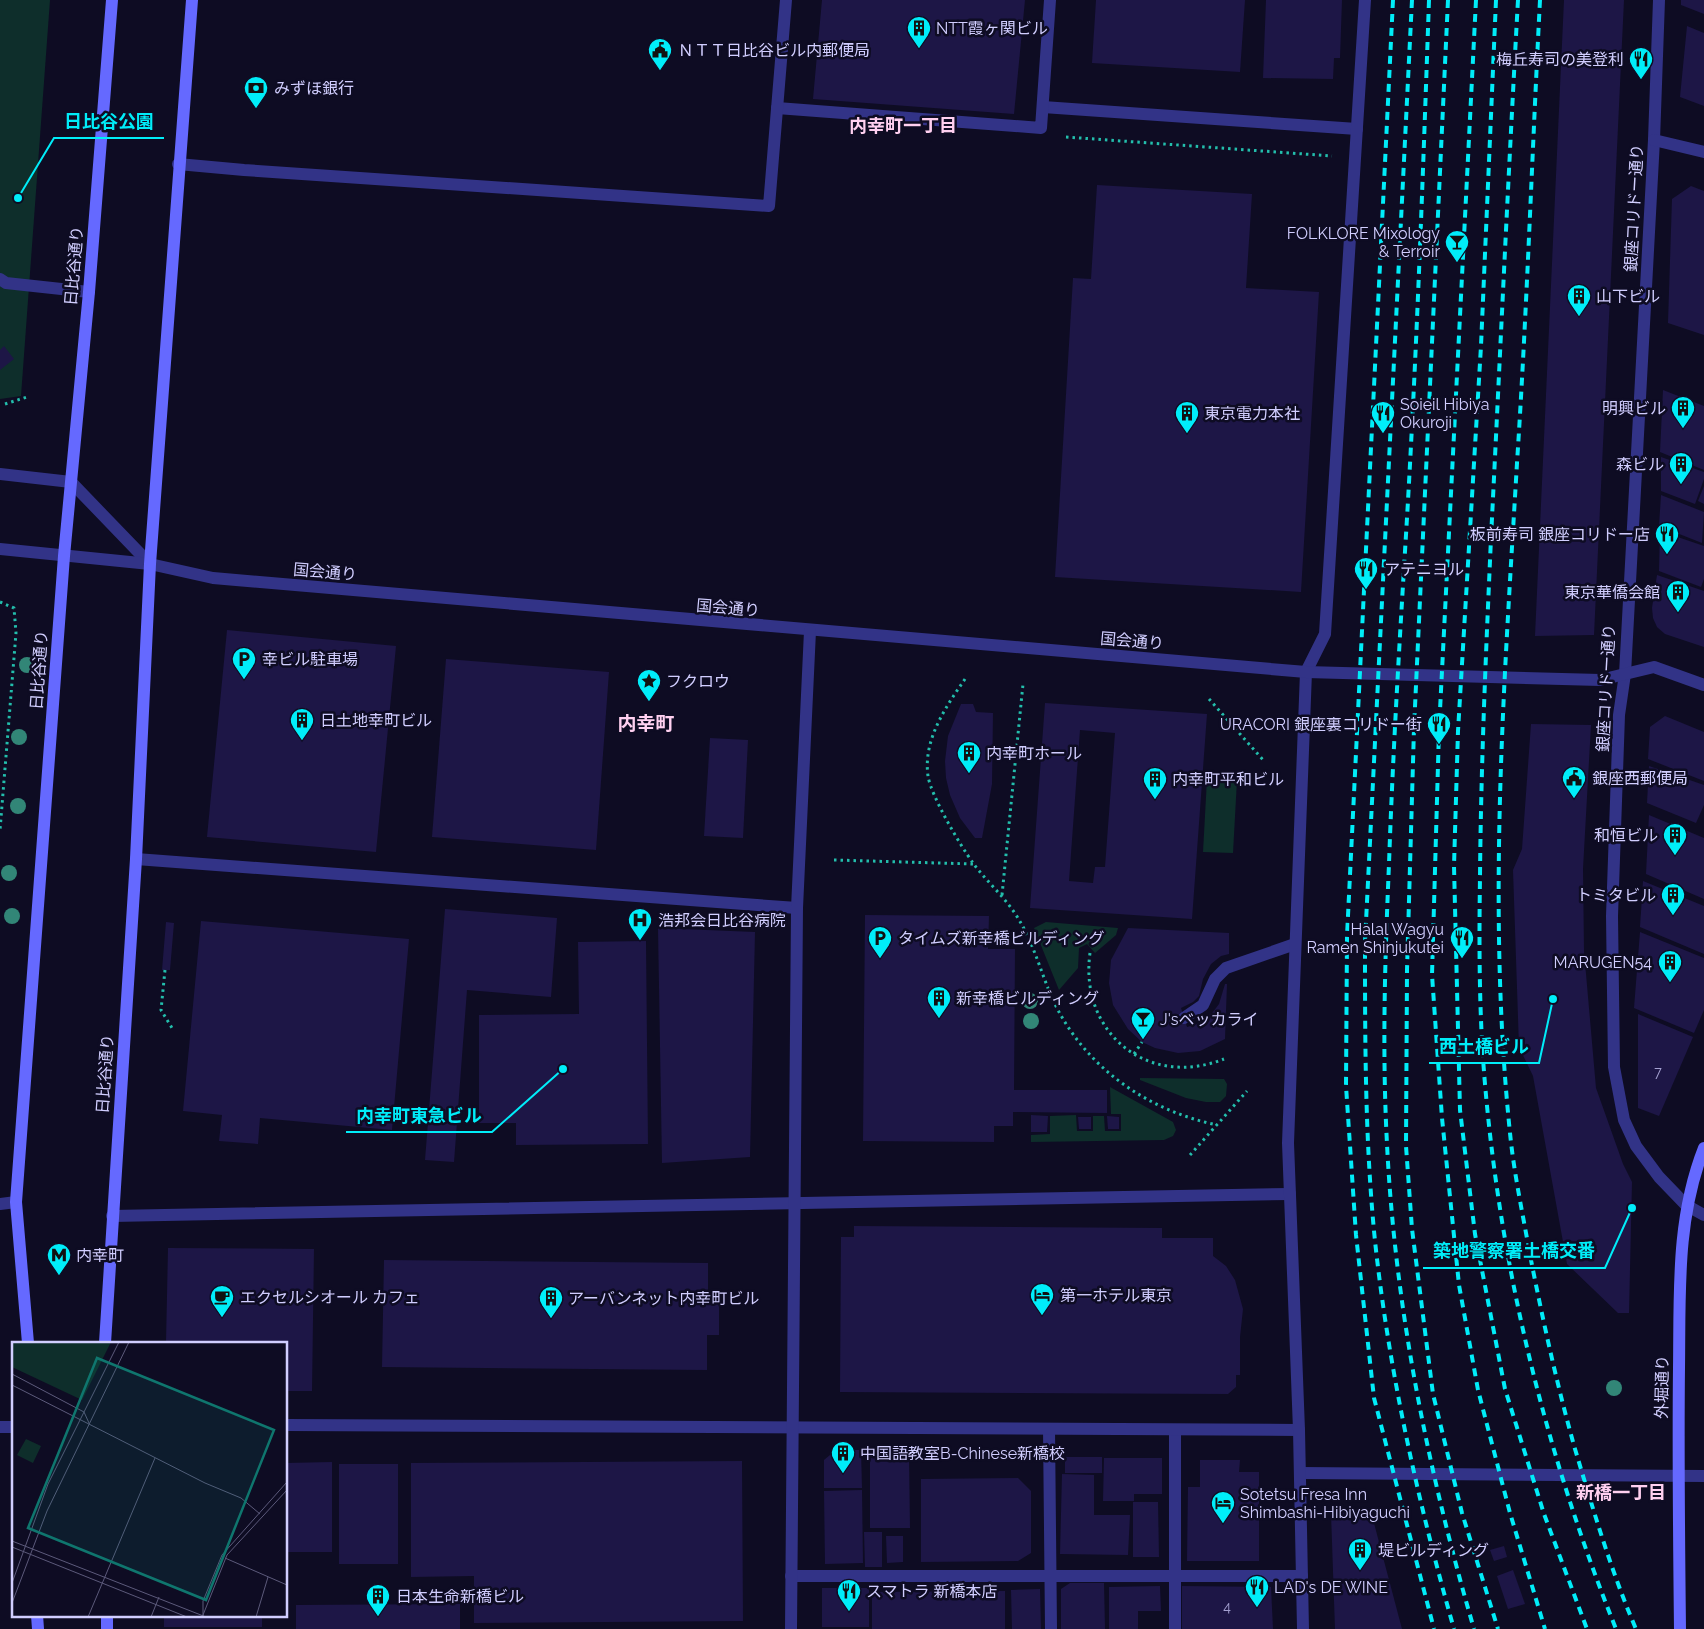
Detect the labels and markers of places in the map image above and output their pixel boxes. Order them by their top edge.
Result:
building icon: NTT霞ヶ関ビル [906,15,932,49]
place label: NTT霞ヶ関ビル [936,19,1048,38]
public building icon: ＮＴＴ日比谷ビル内郵便局 [647,37,673,71]
place label: ＮＴＴ日比谷ビル内郵便局 [678,41,870,60]
restaurant icon: 梅丘寿司の美登利 [1628,46,1654,80]
place label: 梅丘寿司の美登利 [1496,50,1624,69]
bank icon: みずほ銀行 [243,75,269,109]
place label: みずほ銀行 [274,79,354,98]
callout: 日比谷公園 [54,105,164,138]
place label: FOLKLORE Mixology & Terroir [1287,224,1440,261]
bar icon: FOLKLORE Mixology & Terroir [1444,229,1470,263]
building icon: 山下ビル [1566,283,1592,317]
place label: 山下ビル [1596,287,1660,306]
place label: Soieil Hibiya Okuroji [1400,395,1489,432]
building icon: 明興ビル [1670,395,1696,429]
place label: 明興ビル [1602,399,1666,418]
building icon: 東京電力本社 [1174,400,1200,434]
restaurant icon: Soieil Hibiya Okuroji [1370,400,1396,434]
place label: 東京電力本社 [1204,404,1300,423]
building icon: 森ビル [1668,451,1694,485]
place label: 森ビル [1616,455,1664,474]
restaurant icon: 板前寿司 銀座コリドー店 [1654,521,1680,555]
place label: 板前寿司 銀座コリドー店 [1470,525,1650,544]
restaurant icon: アテニヨル [1353,556,1379,590]
place label: アテニヨル [1384,560,1464,579]
building icon: 東京華僑会館 [1665,579,1691,613]
place label: 東京華僑会館 [1564,583,1660,602]
parking icon: 幸ビル駐車場 [231,646,257,680]
place label: 幸ビル駐車場 [262,650,358,669]
place icon: フクロウ [636,668,662,702]
place label: フクロウ [666,672,730,691]
building icon: 日土地幸町ビル [289,707,315,741]
place label: 日土地幸町ビル [320,711,432,730]
restaurant icon: URACORI 銀座裏コリドー街 [1426,711,1452,745]
place label: URACORI 銀座裏コリドー街 [1220,715,1422,734]
building icon: 内幸町ホール [956,740,982,774]
place label: 内幸町ホール [986,744,1082,763]
public building icon: 銀座西郵便局 [1561,765,1587,799]
building icon: 内幸町平和ビル [1142,766,1168,800]
place label: 銀座西郵便局 [1592,769,1688,788]
place label: 内幸町平和ビル [1172,770,1284,789]
building icon: 和恒ビル [1662,822,1688,856]
place label: 和恒ビル [1594,826,1658,845]
building icon: トミタビル [1660,882,1686,916]
place label: トミタビル [1576,886,1656,905]
hospital icon: 浩邦会日比谷病院 [627,907,653,941]
place label: 浩邦会日比谷病院 [658,911,786,930]
place label: Halal Wagyu Ramen Shinjukutei [1306,920,1444,957]
parking icon: タイムズ新幸橋ビルディング [867,925,893,959]
restaurant icon: Halal Wagyu Ramen Shinjukutei [1449,925,1475,959]
place label: タイムズ新幸橋ビルディング [898,929,1105,948]
building icon: MARUGEN54 [1657,949,1683,983]
place label: MARUGEN54 [1554,953,1652,972]
building icon: 新幸橋ビルディング [926,985,952,1019]
place label: 新幸橋ビルディング [956,989,1099,1008]
bar icon: J'sベッカライ [1130,1006,1156,1040]
place label: J'sベッカライ [1160,1010,1258,1029]
callout: 西土橋ビル [1429,1030,1539,1063]
callout: 内幸町東急ビル [346,1099,492,1132]
callout: 築地警察署土橋交番 [1423,1235,1605,1268]
metro station icon: 内幸町 [46,1242,72,1276]
place label: 内幸町 [76,1246,124,1265]
hotel icon: 第一ホテル東京 [1029,1282,1055,1316]
cafe icon: エクセルシオール カフェ [209,1284,235,1318]
building icon: アーバンネット内幸町ビル [538,1285,564,1319]
place label: 第一ホテル東京 [1060,1286,1172,1305]
place label: エクセルシオール カフェ [240,1288,420,1307]
place label: アーバンネット内幸町ビル [568,1289,759,1308]
building icon: 中国語教室B-Chinese新橋校 [830,1440,856,1474]
place label: 中国語教室B-Chinese新橋校 [860,1444,1065,1463]
place label: Sotetsu Fresa Inn Shimbashi-Hibiyaguchi [1240,1485,1410,1522]
hotel icon: Sotetsu Fresa Inn Shimbashi-Hibiyaguchi [1210,1490,1236,1524]
building icon: 堤ビルディング [1347,1537,1373,1571]
place label: 堤ビルディング [1378,1541,1489,1560]
restaurant icon: LAD's DE WINE [1244,1574,1270,1608]
restaurant icon: スマトラ 新橋本店 [836,1578,862,1612]
place label: LAD's DE WINE [1274,1578,1388,1597]
place label: スマトラ 新橋本店 [866,1582,998,1601]
building icon: 日本生命新橋ビル [365,1583,391,1617]
place label: 日本生命新橋ビル [396,1587,524,1606]

